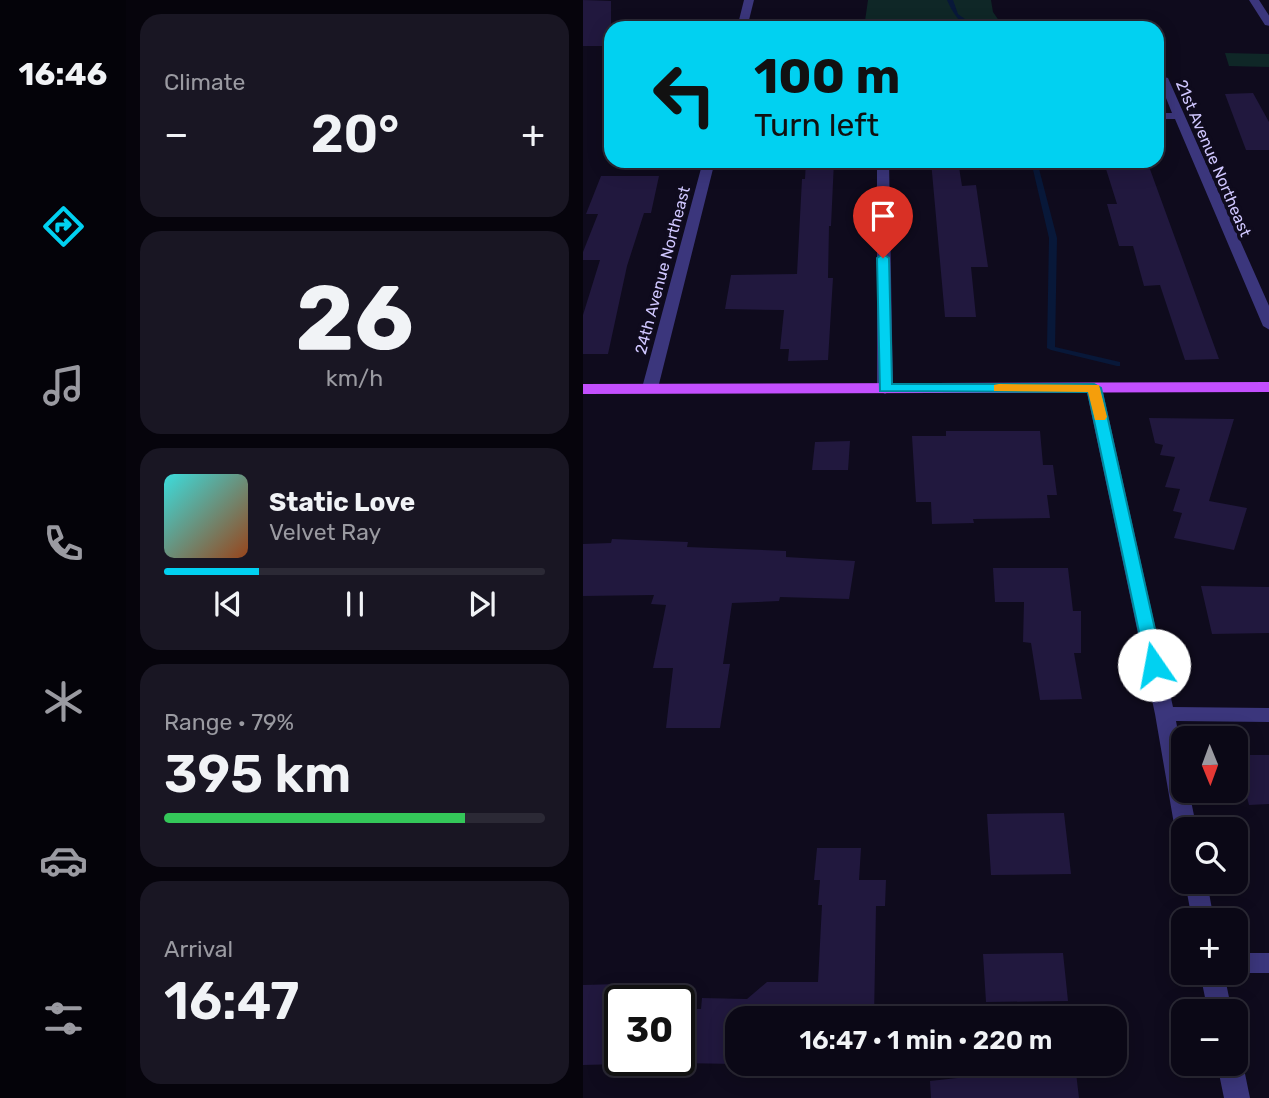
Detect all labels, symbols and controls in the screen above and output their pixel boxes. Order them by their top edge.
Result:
text: 100 m [754,47,900,105]
icon: left [639,49,730,140]
text: 16:46 [19,55,107,93]
text: Climate [164,68,245,96]
street label: 21st Avenue Northeast [1172,77,1255,240]
text: 20° [311,103,399,165]
text: Turn left [754,106,879,144]
text: − [164,111,189,157]
text: + [521,111,545,157]
street label: 24th Avenue Northeast [631,184,694,356]
pin [853,186,913,258]
icon: arrive [864,197,902,235]
icon: directions [39,202,88,251]
text: 26 [295,264,414,372]
icon: music [39,361,88,410]
text: km/h [326,364,383,392]
text: Static Love [269,487,415,518]
text: Velvet Ray [269,518,381,546]
icon: phone [39,519,88,568]
icon: previous [209,585,247,623]
icon: pause [336,585,374,623]
icon: next [463,585,501,623]
position arrow [1117,628,1191,702]
icon: climate [39,677,88,726]
text: Range · 79% [164,708,294,736]
north arrow [1171,726,1248,803]
map controls [1171,726,1248,1076]
text: 395 km [164,743,351,805]
button: search [1171,817,1248,894]
icon: car [39,836,88,885]
button: + [1171,908,1248,985]
text: Arrival [164,935,233,963]
text: 16:47 [164,970,299,1032]
speed limit sign: 30 [604,985,695,1076]
icon: filters [39,994,88,1043]
button: − [1171,999,1248,1076]
text: 16:47 · 1 min · 220 m [800,1025,1052,1056]

